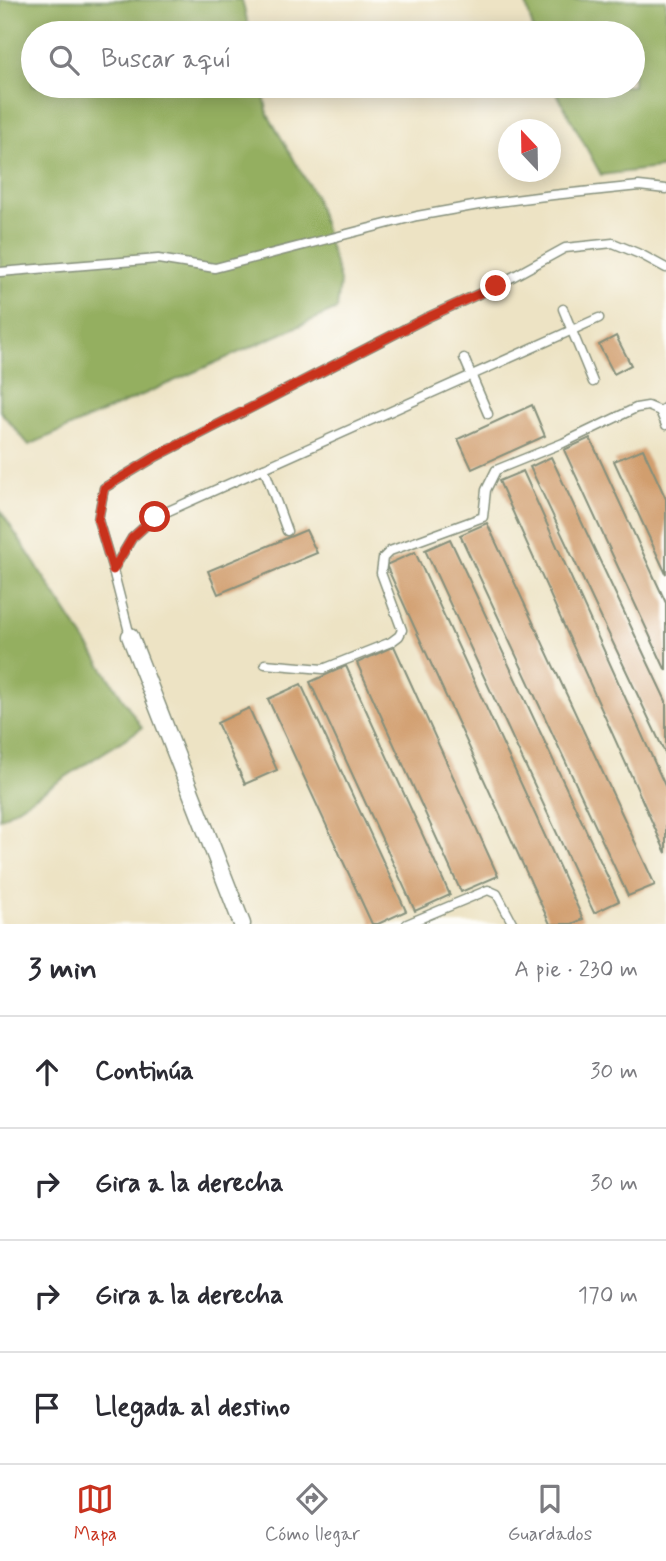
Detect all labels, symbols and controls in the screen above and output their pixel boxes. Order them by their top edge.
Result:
search box [21,21,645,98]
icon: search [45,41,83,79]
text: Buscar aquí [101,43,232,77]
north arrow [498,119,561,182]
route end [480,270,511,301]
route start [139,501,170,532]
text: 3 min [28,950,97,989]
text: A pie · 230 m [514,955,638,985]
icon: ahead [28,1053,66,1091]
text: Continúa [95,1055,194,1089]
text: 30 m [590,1057,638,1087]
icon: right [28,1165,66,1203]
text: Gira a la derecha [95,1167,284,1201]
text: 30 m [590,1169,638,1199]
icon: right [28,1277,66,1315]
text: Gira a la derecha [95,1279,284,1313]
text: 170 m [578,1281,638,1311]
icon: arrive [28,1389,66,1427]
text: Llegada al destino [95,1391,290,1425]
tab: Mapa [74,1480,117,1547]
tab: Cómo llegar [265,1480,360,1547]
tab: Guardados [508,1480,592,1547]

